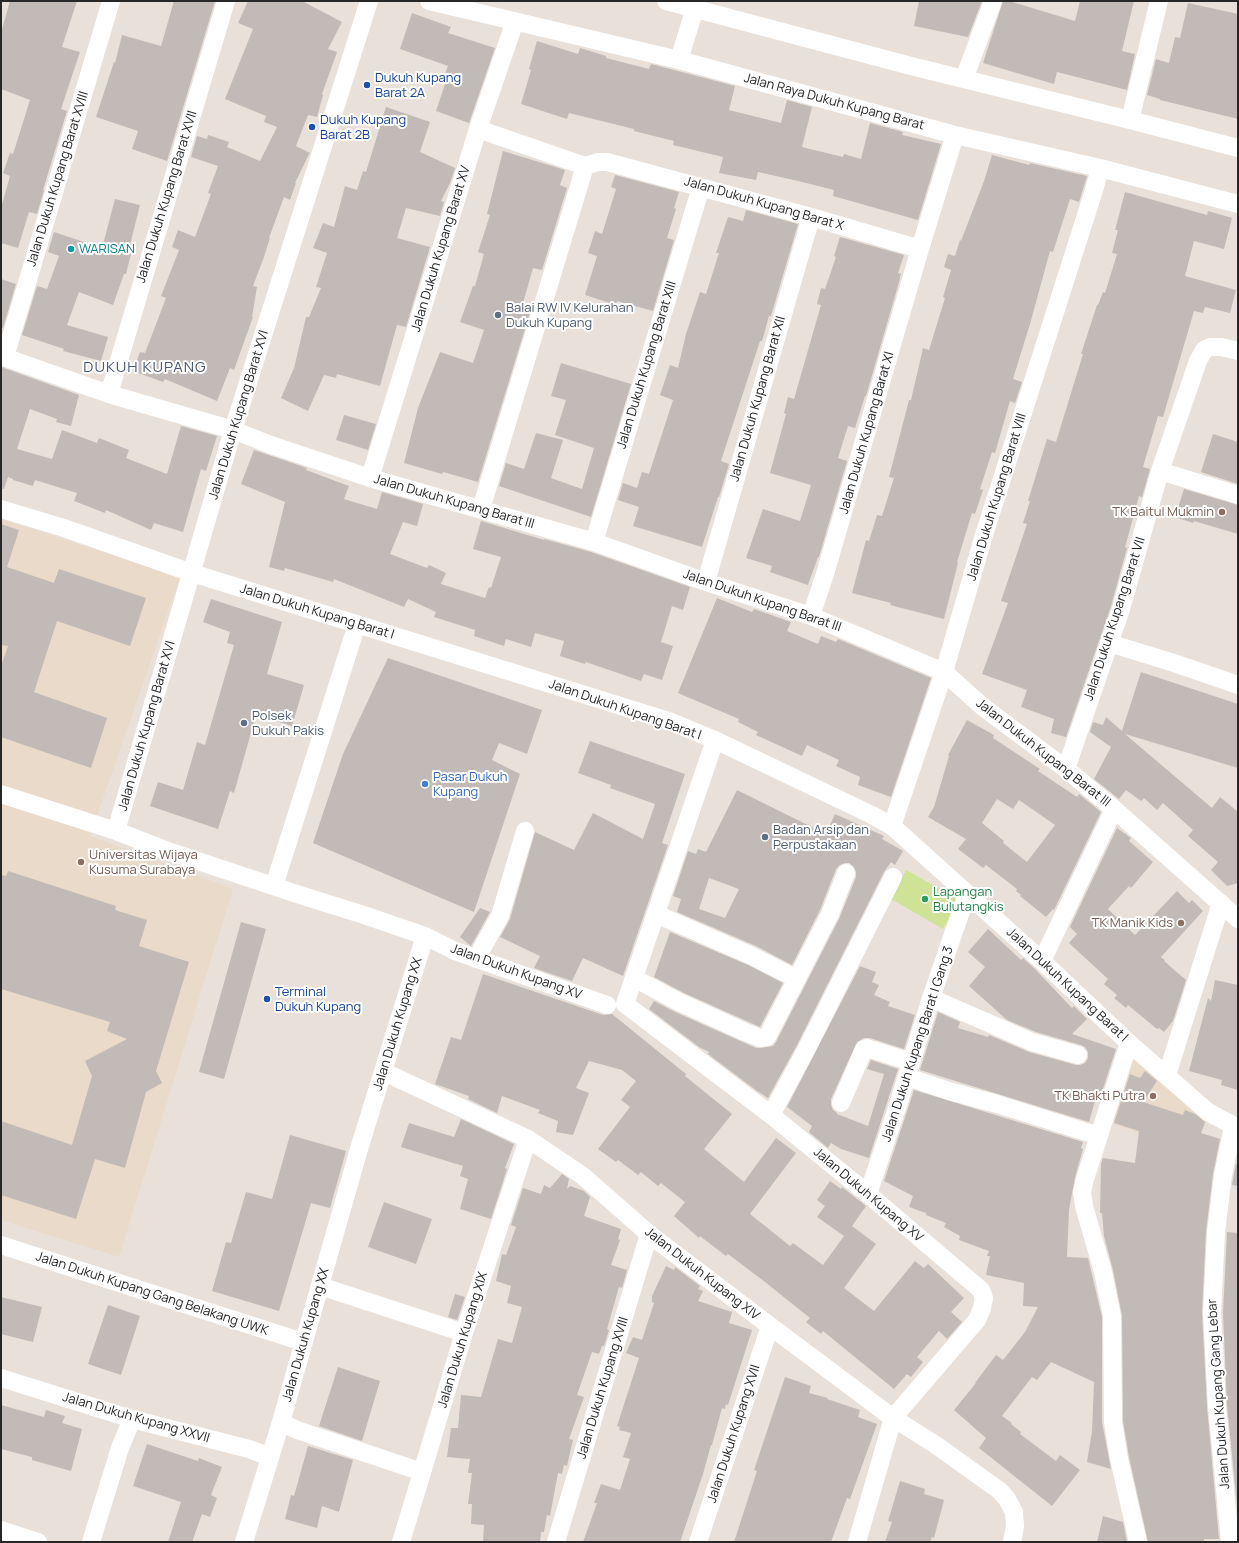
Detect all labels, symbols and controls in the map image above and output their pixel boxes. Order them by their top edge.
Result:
place label: Dukuh Kupang Barat 2A [375,70,461,101]
street label: Jalan Raya Dukuh Kupang Barat [742,70,926,134]
marker: Dukuh Kupang Barat 2A [362,80,372,90]
street label: Jalan Dukuh Kupang Barat XVIII [24,90,92,268]
street label: Jalan Dukuh Kupang Barat XVII [133,109,201,285]
place label: Dukuh Kupang Barat 2B [320,112,406,143]
marker: Dukuh Kupang Barat 2B [307,122,317,132]
street label: Jalan Dukuh Kupang Barat XV [408,164,474,334]
street label: Jalan Dukuh Kupang Barat X [682,174,846,234]
place label: WARISAN [79,241,135,257]
marker: WARISAN [66,244,76,254]
street label: Jalan Dukuh Kupang Barat XIII [614,279,680,451]
place label: Balai RW IV Kelurahan Dukuh Kupang [506,300,633,331]
marker: Balai RW IV Kelurahan Dukuh Kupang [493,310,503,320]
street label: Jalan Dukuh Kupang Barat XII [727,315,789,483]
street label: Jalan Dukuh Kupang Barat XVI [206,329,272,501]
street label: Jalan Dukuh Kupang Barat XI [836,350,898,516]
district label: DUKUH KUPANG [83,359,207,377]
street label: Jalan Dukuh Kupang Barat VIII [964,411,1030,583]
street label: Jalan Dukuh Kupang Barat III [372,472,536,532]
place label: TK Baitul Mukmin [1112,504,1214,520]
marker: TK Baitul Mukmin [1217,507,1227,517]
street label: Jalan Dukuh Kupang Barat VII [1081,535,1149,703]
street label: Jalan Dukuh Kupang Barat III [681,567,843,635]
street label: Jalan Dukuh Kupang Barat I [238,581,396,643]
street label: Jalan Dukuh Kupang Barat XVI [115,639,179,813]
street label: Jalan Dukuh Kupang Barat I [547,677,703,743]
street label: Jalan Dukuh Kupang Barat III [973,696,1113,810]
place label: Polsek Dukuh Pakis [252,708,324,739]
marker: Polsek Dukuh Pakis [239,718,249,728]
place label: Pasar Dukuh Kupang [433,769,507,800]
marker: Pasar Dukuh Kupang [420,779,430,789]
place label: Badan Arsip dan Perpustakaan [773,822,869,853]
marker: Badan Arsip dan Perpustakaan [760,832,770,842]
place label: Universitas Wijaya Kusuma Surabaya [89,847,198,878]
marker: Universitas Wijaya Kusuma Surabaya [76,857,86,867]
place label: Lapangan Bulutangkis [933,884,1004,915]
marker: Lapangan Bulutangkis [920,894,930,904]
place label: TK Manik Kids [1092,915,1173,931]
marker: TK Manik Kids [1176,918,1186,928]
street label: Jalan Dukuh Kupang Barat I [1003,925,1131,1045]
street label: Jalan Dukuh Kupang XV [448,941,584,1003]
street label: Jalan Dukuh Kupang Barat I Gang 3 [879,944,957,1144]
street label: Jalan Dukuh Kupang XX [370,956,426,1092]
place label: Terminal Dukuh Kupang [275,984,361,1015]
marker: Terminal Dukuh Kupang [262,994,272,1004]
place label: TK Bhakti Putra [1054,1088,1145,1104]
marker: TK Bhakti Putra [1148,1091,1158,1101]
street label: Jalan Dukuh Kupang XV [810,1145,926,1245]
street label: Jalan Dukuh Kupang XIV [641,1224,763,1324]
street label: Jalan Dukuh Kupang Gang Belakang UWK [34,1249,270,1339]
street label: Jalan Dukuh Kupang XX [279,1266,333,1404]
street label: Jalan Dukuh Kupang XIX [435,1270,491,1410]
street label: Jalan Dukuh Kupang Gang Lebar [1205,1298,1233,1490]
street label: Jalan Dukuh Kupang XVIII [574,1315,632,1461]
street label: Jalan Dukuh Kupang XVII [704,1363,764,1505]
street label: Jalan Dukuh Kupang XXVII [61,1390,211,1446]

